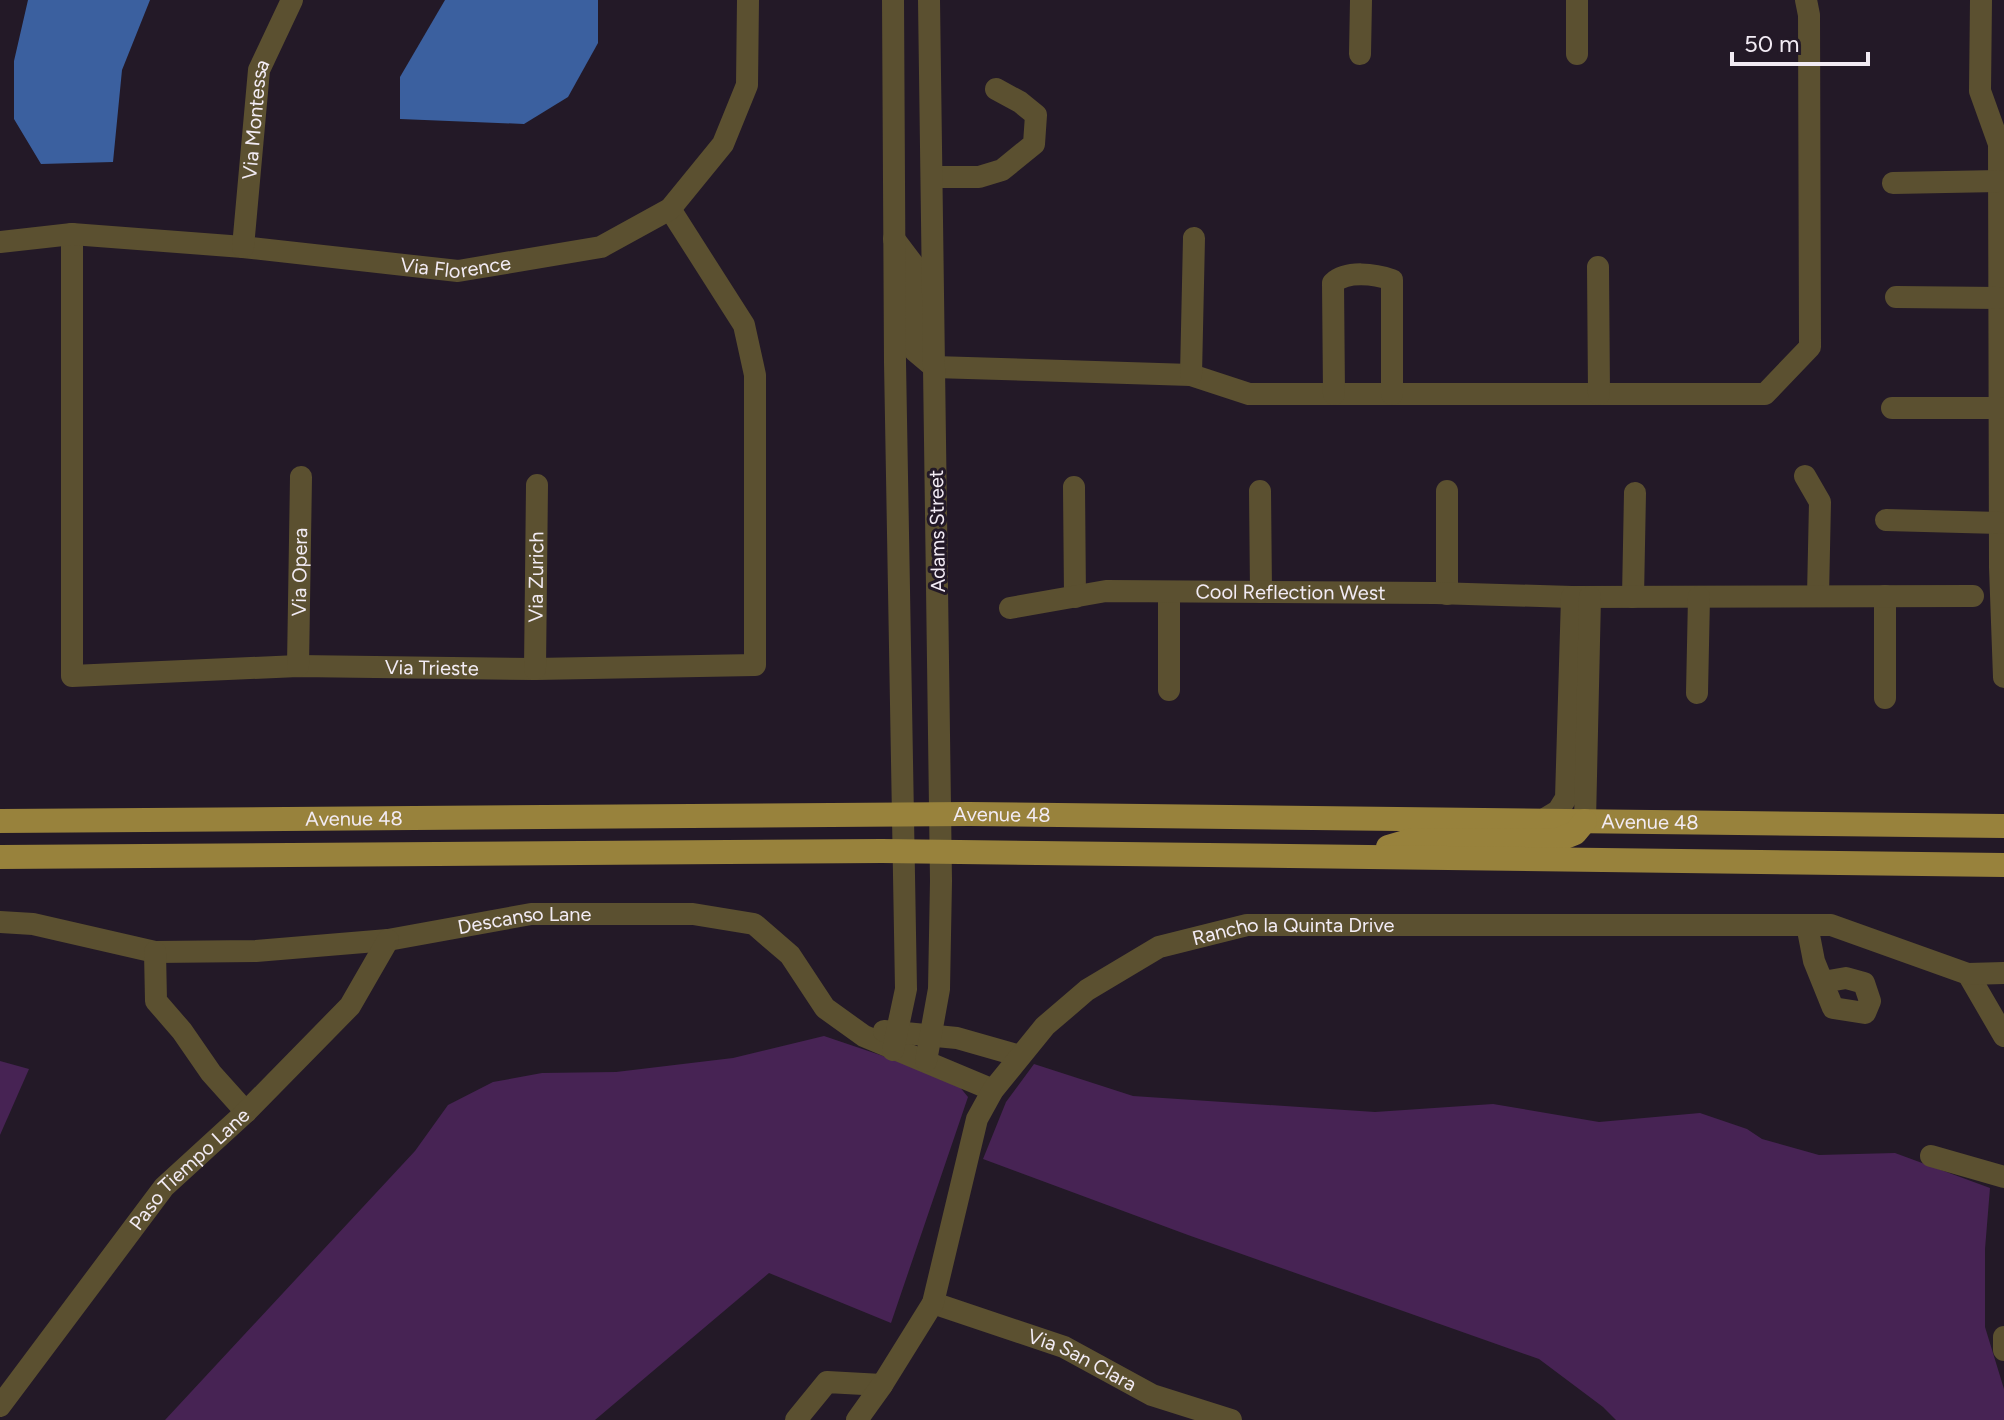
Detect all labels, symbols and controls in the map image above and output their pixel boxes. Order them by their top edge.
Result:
scale bar [1732,16,1868,66]
text: 50 m [1744,29,1800,58]
street label: Via Montessa [237,55,274,181]
street label: Via Florence [399,250,513,283]
street label: Adams Street [924,469,950,593]
street label: Via Opera [287,527,312,617]
street label: Via Zurich [524,531,548,623]
street label: Cool Reflection West [1195,580,1386,605]
street label: Via Trieste [385,655,479,680]
street label: Avenue 48 [953,802,1051,827]
street label: Avenue 48 [305,806,403,831]
street label: Avenue 48 [1601,809,1699,834]
street label: Descanso Lane [456,902,591,939]
street label: Rancho la Quinta Drive [1190,913,1395,950]
street label: Paso Tiempo Lane [124,1103,254,1235]
street label: Via San Clara [1025,1324,1141,1396]

